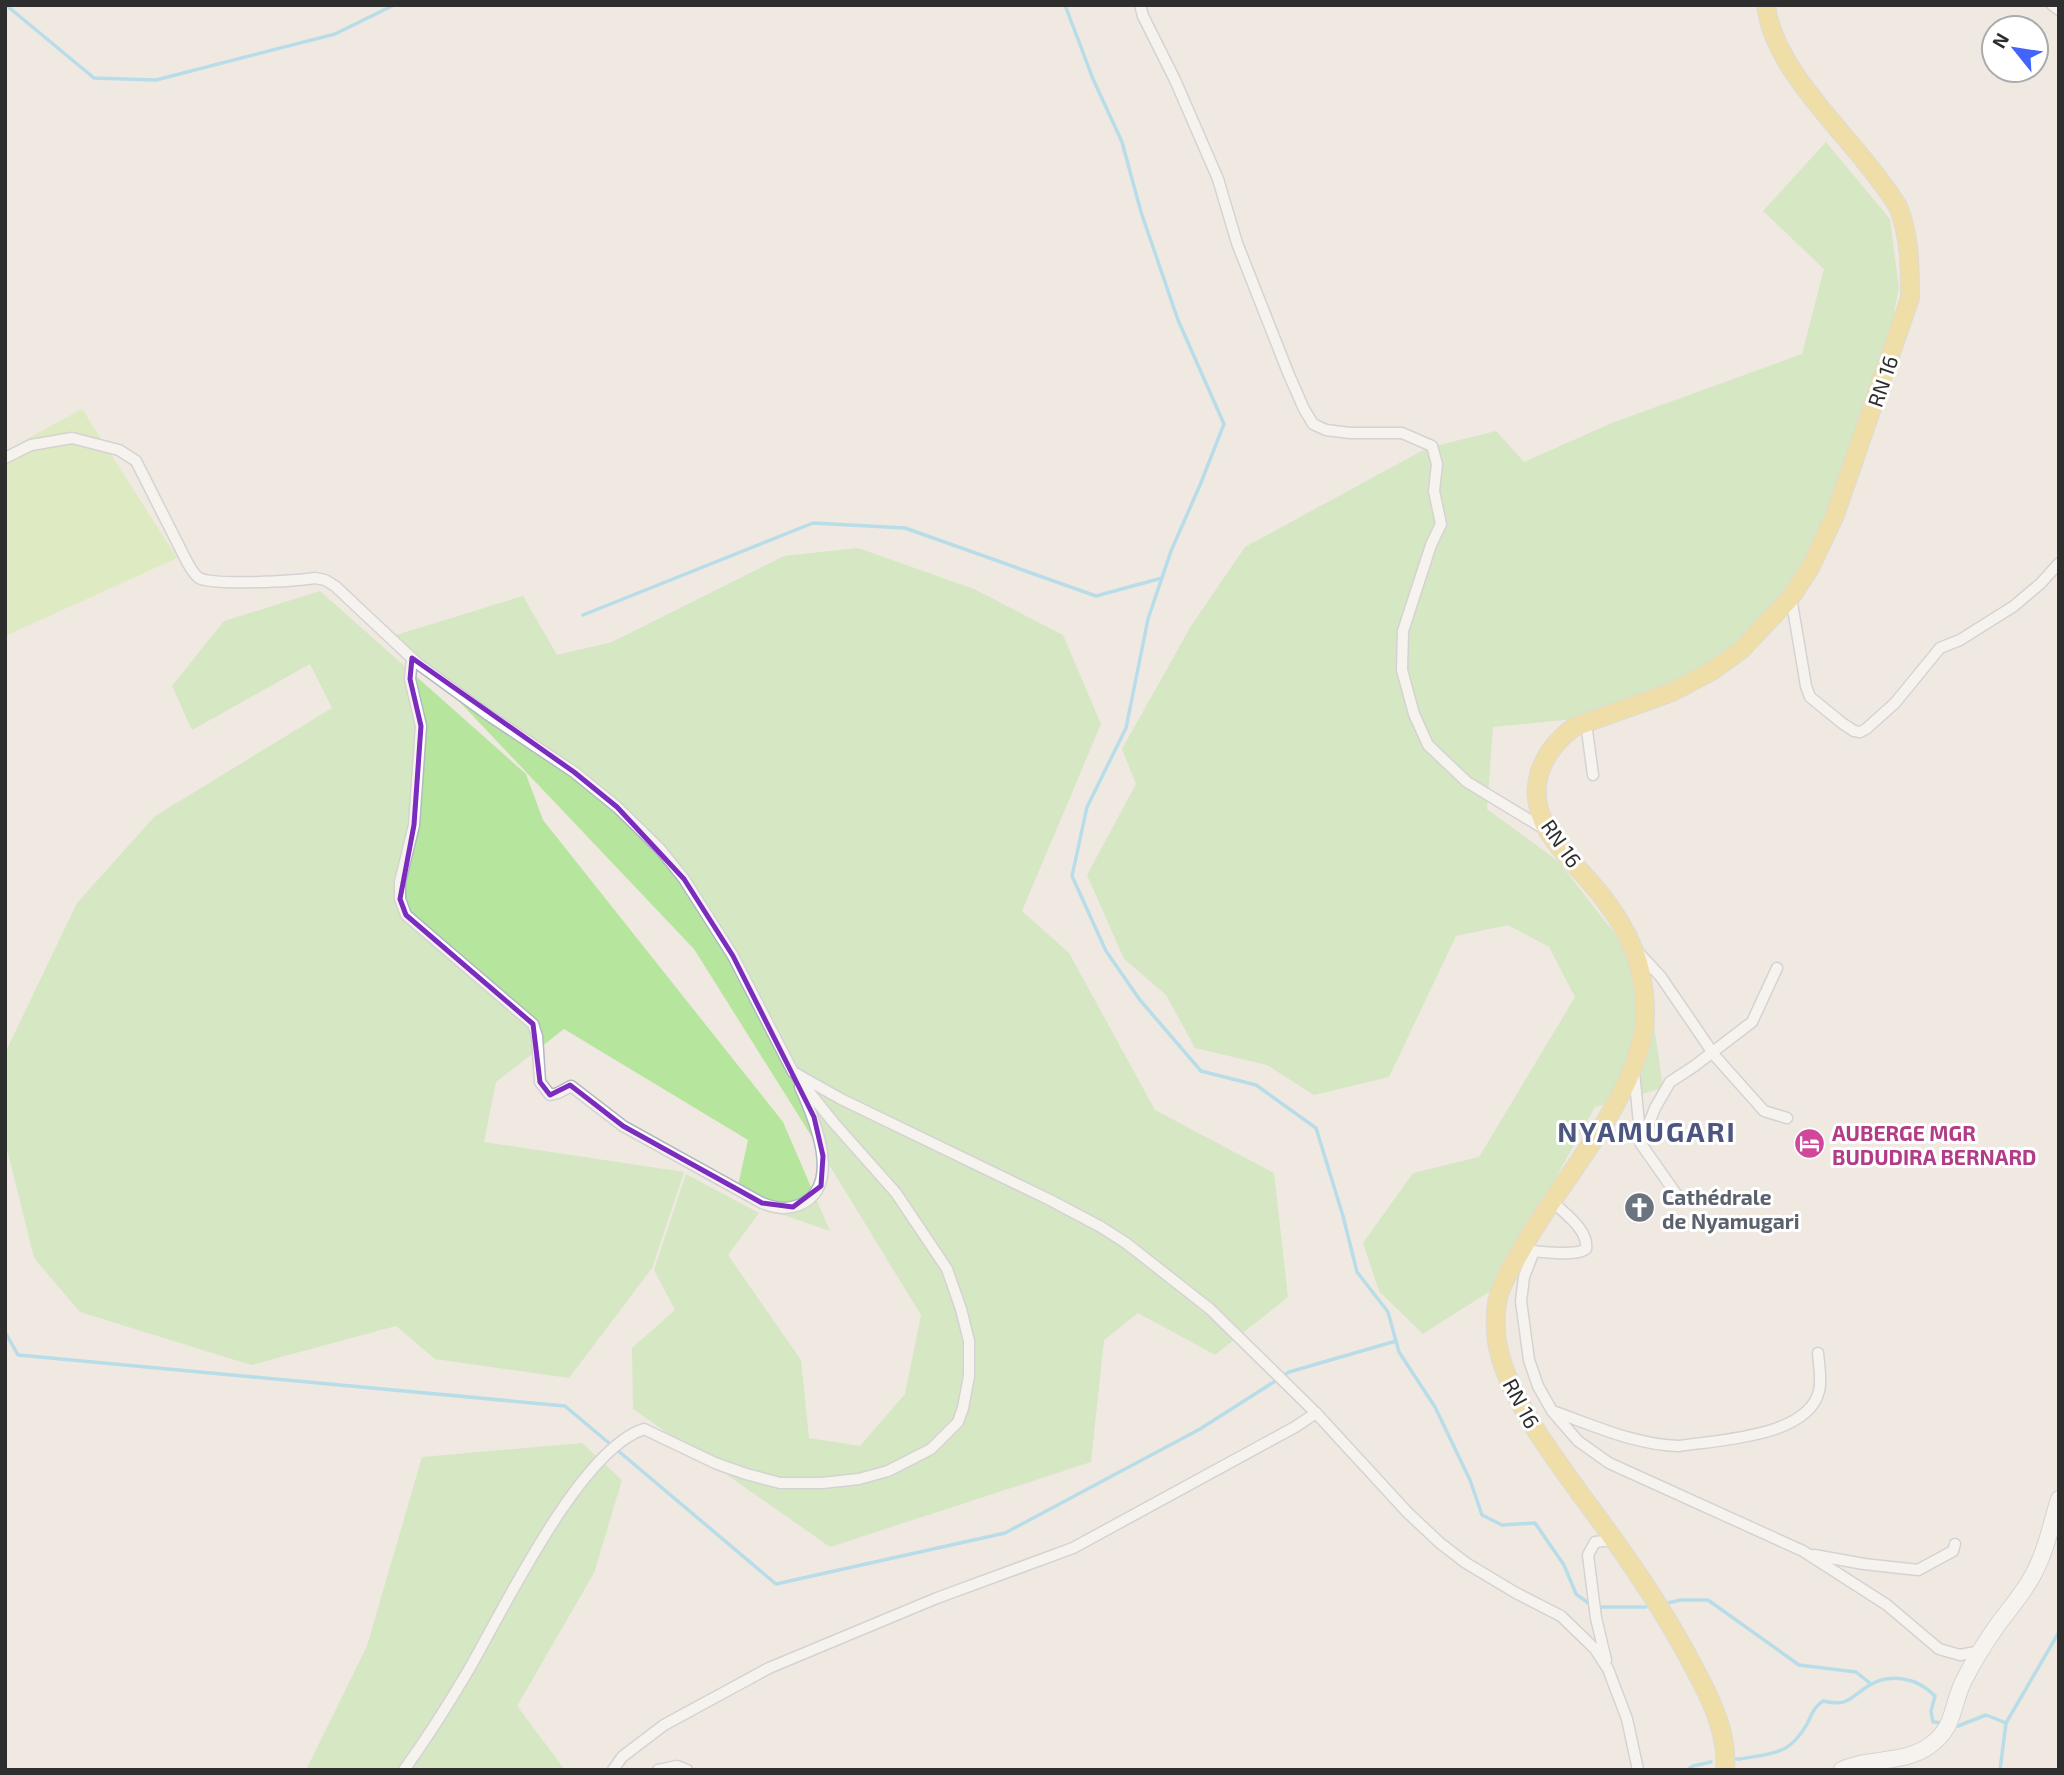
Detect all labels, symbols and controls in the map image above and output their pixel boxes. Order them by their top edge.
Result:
north arrow [1980,14,2050,84]
text: N [1986,29,2013,52]
street label: RN 16 [1862,352,1902,410]
street label: RN 16 [1537,814,1587,872]
district label: NYAMUGARI [1557,1114,1737,1148]
place label: AUBERGE MGR BUDUDIRA BERNARD [1832,1120,2036,1169]
hotel icon: AUBERGE MGR BUDUDIRA BERNARD [1792,1127,1826,1161]
place label: Cathédrale de Nyamugari [1662,1184,1800,1234]
church icon: Cathédrale de Nyamugari [1622,1191,1656,1225]
street label: RN 16 [1499,1374,1545,1432]

